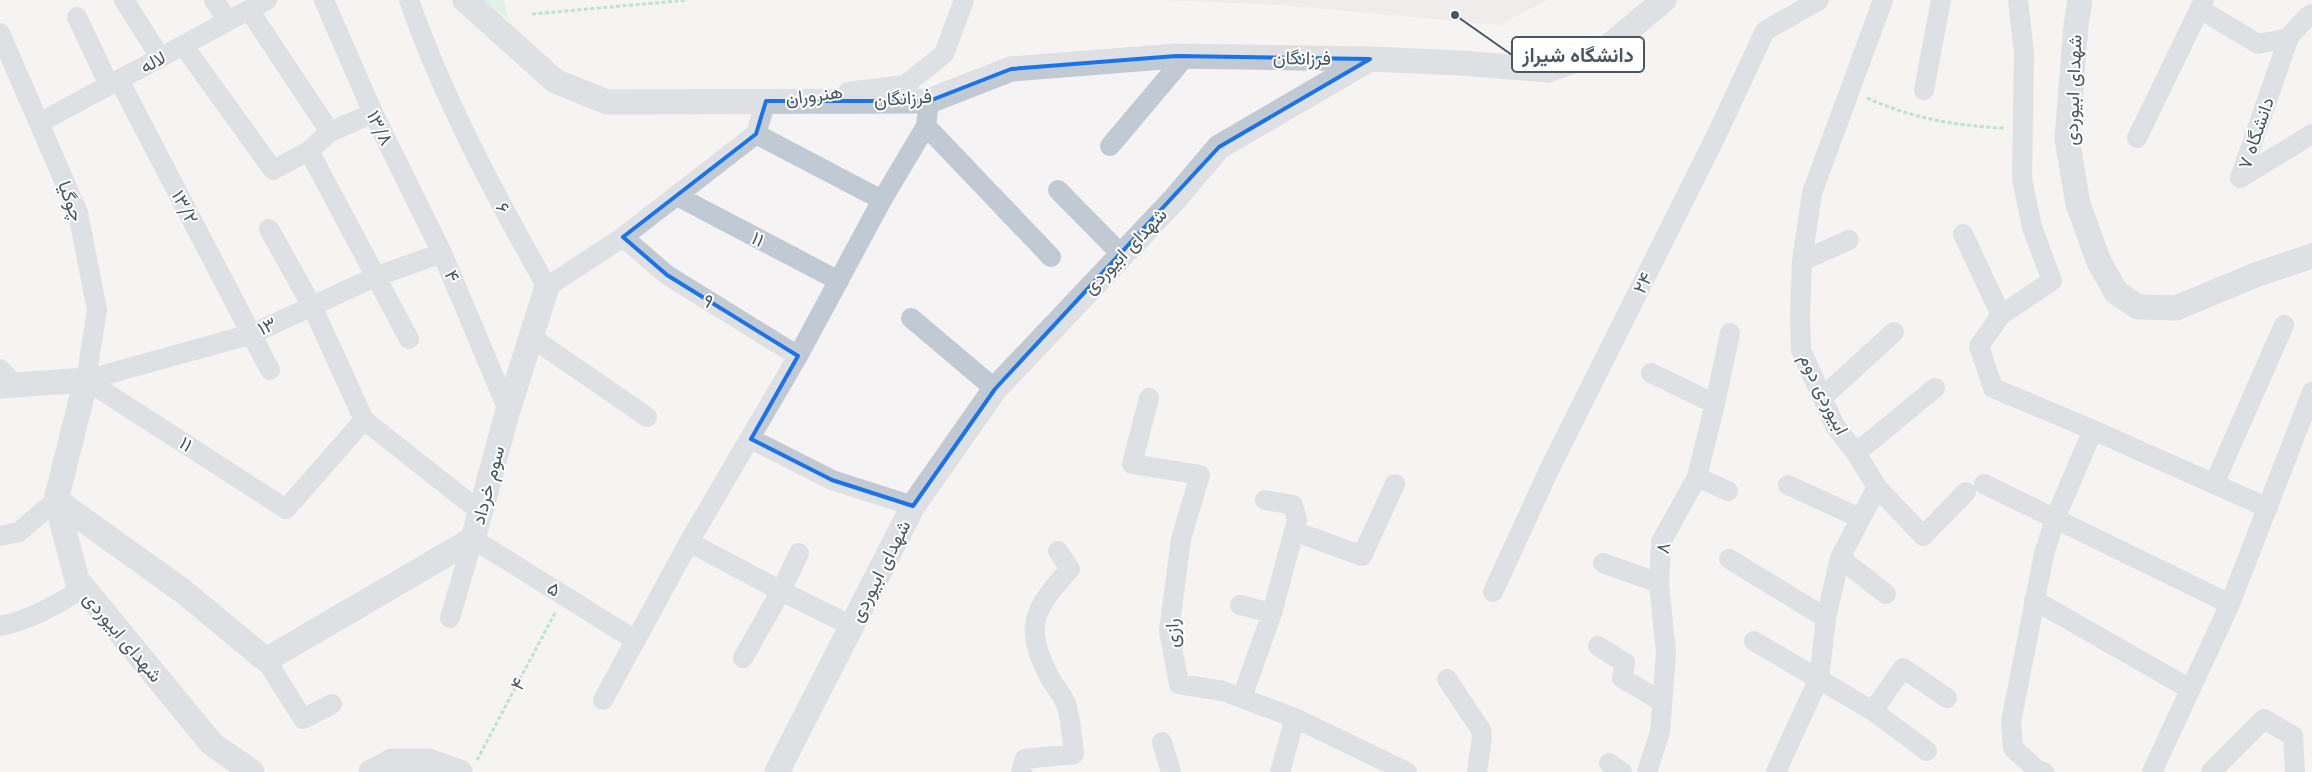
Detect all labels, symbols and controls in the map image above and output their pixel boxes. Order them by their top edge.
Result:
street label: شهدای ابیوردی [2059,34,2087,146]
callout: دانشگاه شیراز [1512,37,1644,72]
text: دانشگاه شیراز [1521,42,1634,68]
street label: لاله [136,45,170,79]
street label: فرزانگان [1273,45,1331,71]
street label: هنروران [784,79,844,111]
street label: فرزانگان [873,83,933,113]
street label: ۷ دانشگاه [2232,94,2280,172]
street label: ۱۳/۸ [361,106,399,150]
street label: چوگیا [51,177,90,225]
street label: ۱۳/۲ [166,186,204,228]
street label: ۶ [490,198,516,218]
street label: شهدای ابیوردی [1077,202,1173,300]
street label: ۱۱ [747,225,769,253]
street label: ۴ [438,266,466,286]
street label: ۲۴ [1627,268,1659,298]
street label: ۹ [697,288,719,314]
street label: ۱۳ [254,311,280,341]
street label: ابیوردی دوم [1794,349,1854,439]
street label: ۱۱ [175,431,197,457]
street label: سوم خرداد [465,443,511,527]
street label: شهدای ابیوردی [844,516,916,626]
street label: ۸ [1650,540,1676,556]
street label: ۵ [543,575,565,603]
street label: شهدای ابیوردی [78,586,168,688]
street label: رازی [1159,618,1185,648]
street label: ۴ [504,673,532,695]

